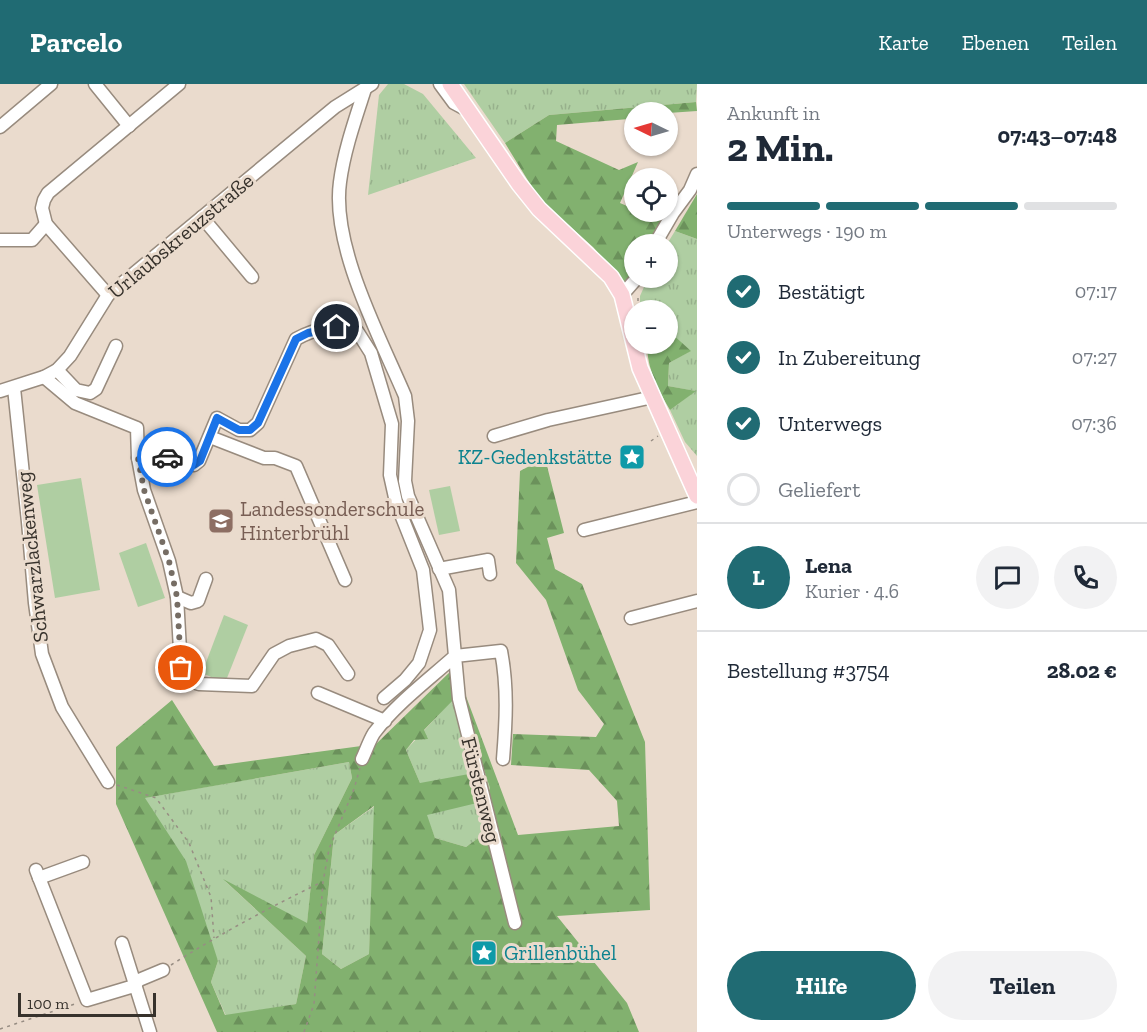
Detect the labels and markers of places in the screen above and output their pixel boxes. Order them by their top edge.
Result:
pin [311,301,362,352]
place icon: KZ-Gedenkstätte [617,442,647,472]
place label: KZ-Gedenkstätte [458,444,612,469]
place label: Landessonderschule Hinterbrühl [240,496,424,545]
school or university icon: Landessonderschule Hinterbrühl [206,506,236,536]
pin [155,642,206,693]
place icon: Grillenbühel [469,938,499,968]
place label: Grillenbühel [504,940,617,965]

